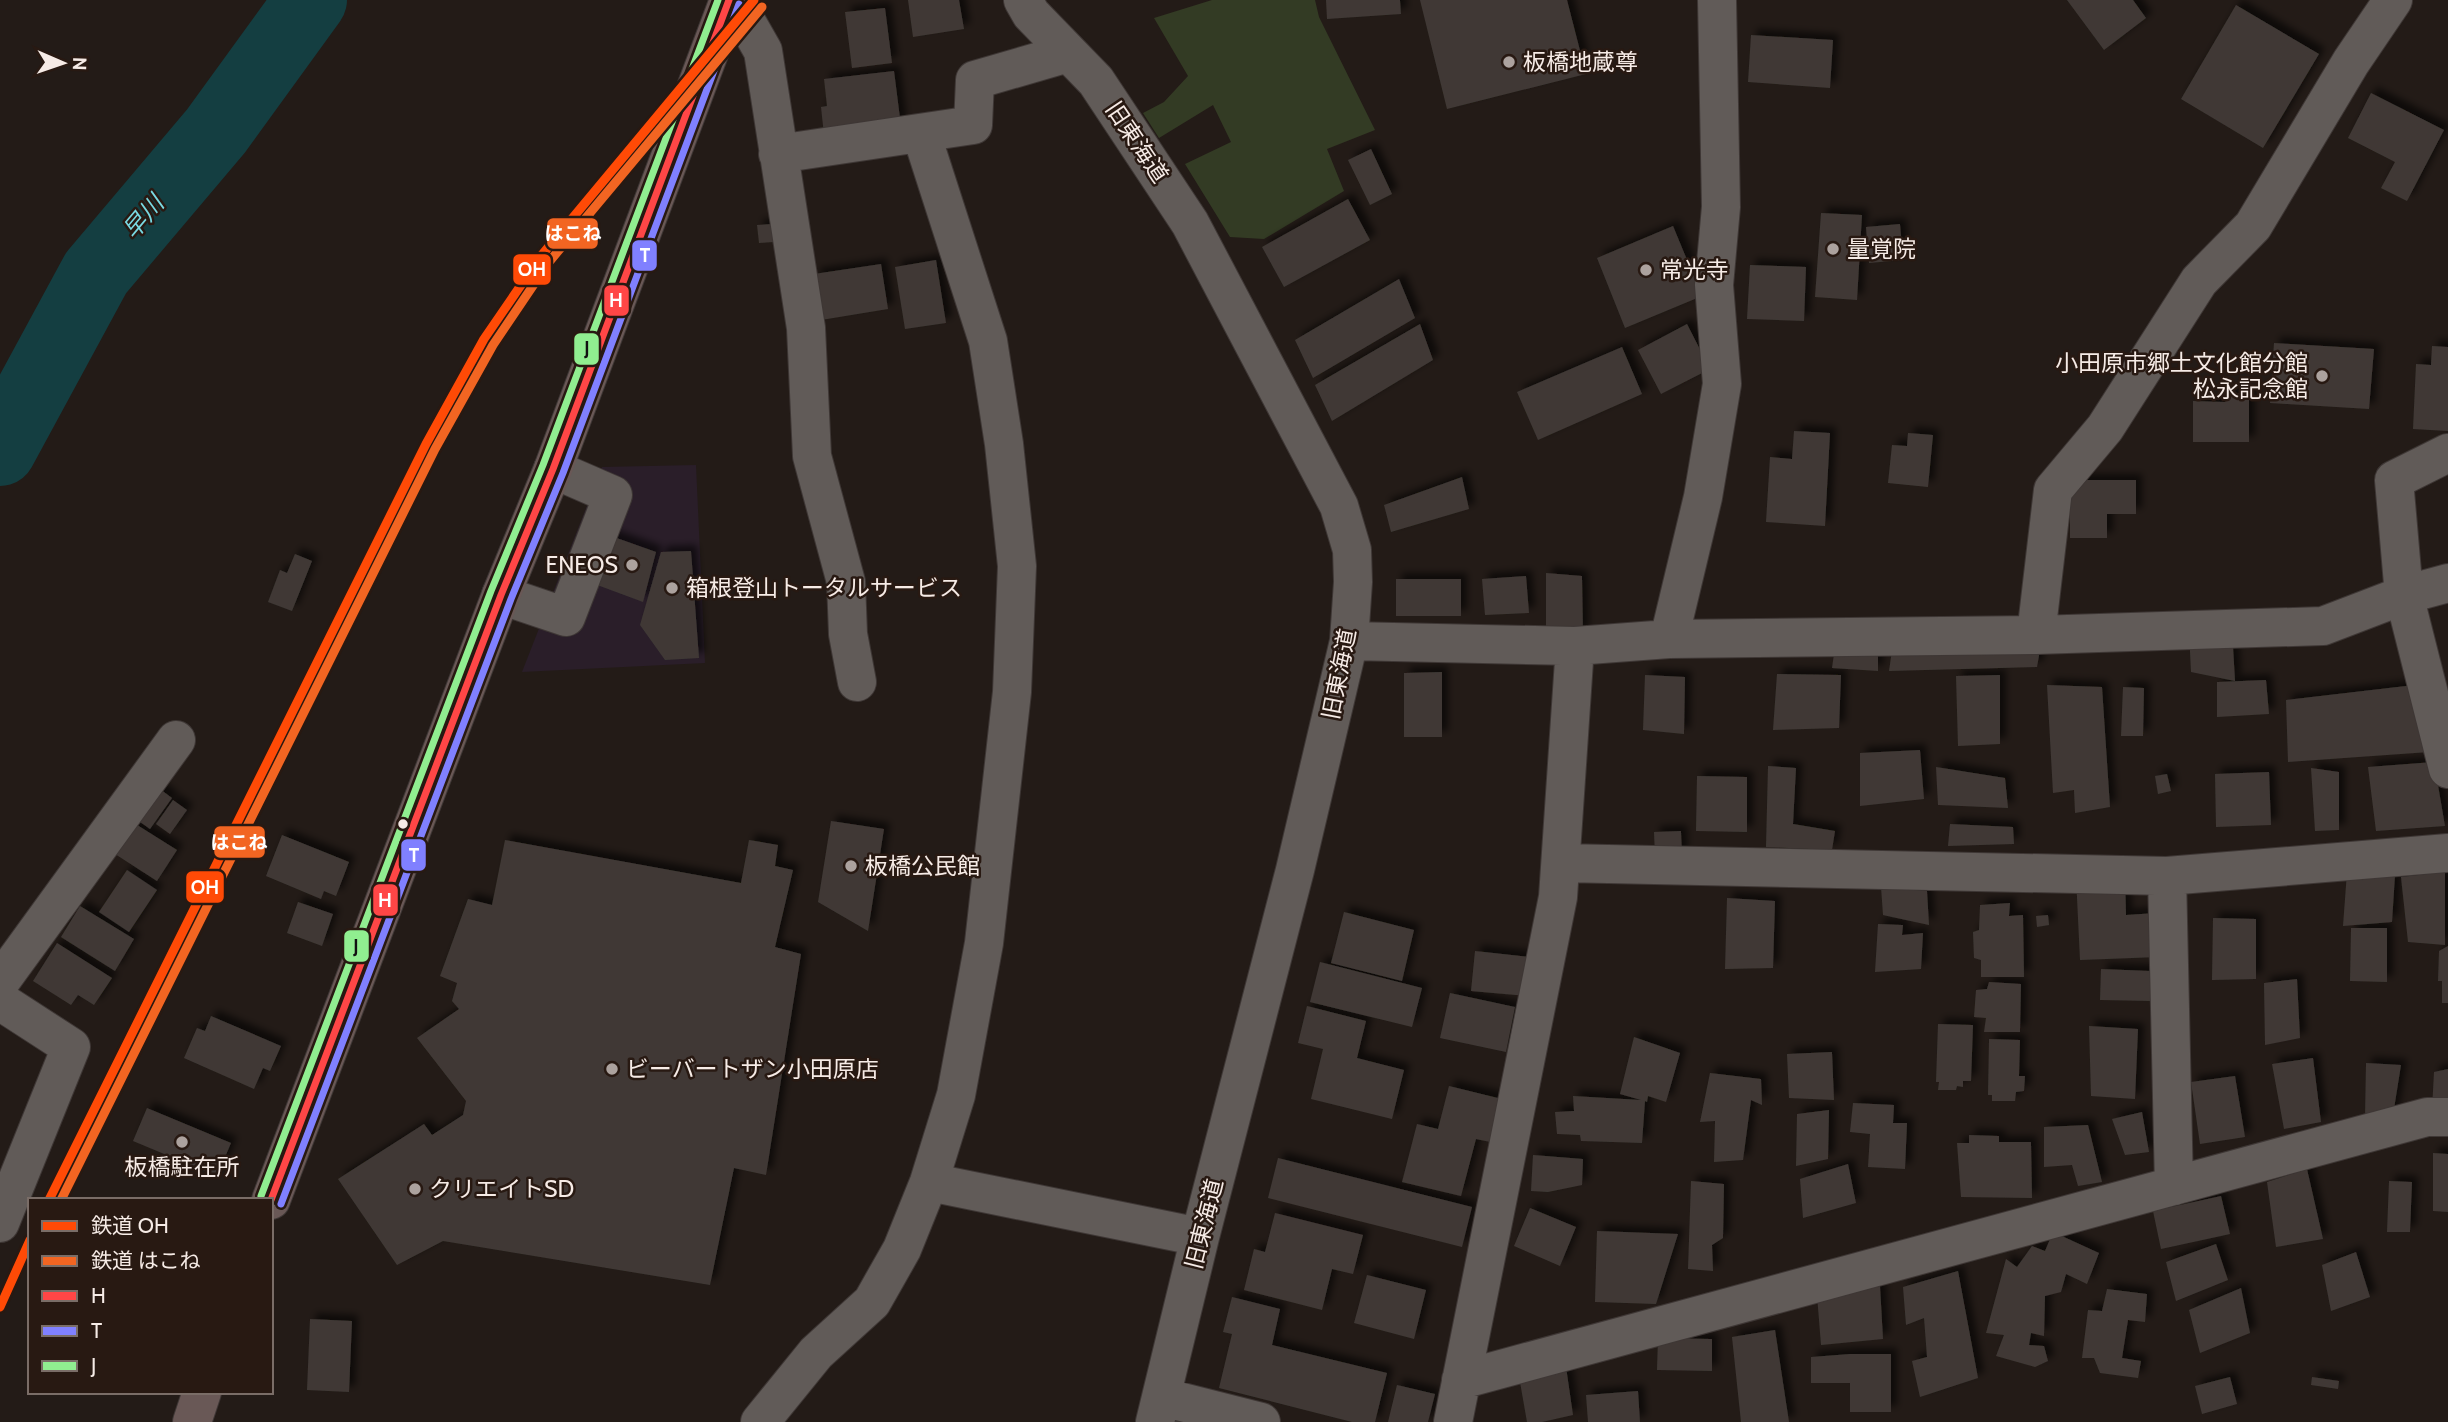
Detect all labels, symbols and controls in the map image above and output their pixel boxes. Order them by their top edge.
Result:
north arrow [28,28,98,98]
place label: 板橋地蔵尊 [1523,48,1638,76]
marker: 板橋地蔵尊 [1501,54,1517,70]
text: N [68,56,91,71]
street label: 旧東海道 [1100,96,1174,188]
water label: 早川 [116,187,171,245]
line badge: はこね [546,217,599,250]
text: はこね [544,222,602,245]
place label: 量覚院 [1847,235,1916,263]
line badge: T [631,239,658,272]
marker: 量覚院 [1825,241,1841,257]
text: T [640,244,651,267]
line badge: OH [512,253,552,286]
place label: 常光寺 [1660,256,1729,284]
text: OH [518,258,546,281]
marker: 常光寺 [1638,262,1654,278]
line badge: H [603,284,630,317]
text: H [609,289,623,312]
line badge: J [573,332,600,366]
text: J [583,337,590,360]
place label: 小田原市郷土文化館分館 松永記念館 [2055,349,2308,403]
marker: 小田原市郷土文化館分館 松永記念館 [2314,368,2330,384]
place label: ENEOS [545,551,618,579]
marker: ENEOS [624,557,640,573]
place label: 箱根登山トータルサービス [686,574,962,602]
marker: 箱根登山トータルサービス [664,580,680,596]
street label: 旧東海道 [1316,626,1362,722]
unlabelled marker [396,817,410,831]
line badge: はこね [213,825,266,859]
text: はこね [210,831,268,854]
line badge: T [400,838,427,872]
text: T [409,844,420,867]
place label: 板橋公民館 [865,852,980,880]
marker: 板橋公民館 [843,858,859,874]
line badge: OH [185,870,225,904]
text: OH [191,876,219,899]
line badge: H [372,883,399,917]
text: H [378,889,392,912]
line badge: J [343,929,370,963]
text: J [352,935,359,958]
place label: ビーバートザン小田原店 [626,1055,879,1083]
marker: ビーバートザン小田原店 [604,1061,620,1077]
marker: 板橋駐在所 [174,1134,190,1150]
place label: 板橋駐在所 [125,1153,240,1181]
place label: クリエイトSD [429,1175,574,1203]
street label: 旧東海道 [1179,1176,1229,1272]
marker: クリエイトSD [407,1181,423,1197]
legend [28,1198,273,1394]
text: 鉄道 OH [91,1213,169,1238]
text: 鉄道 はこね [91,1248,201,1273]
text: H [91,1283,106,1308]
text: T [91,1318,102,1343]
text: J [90,1353,96,1378]

